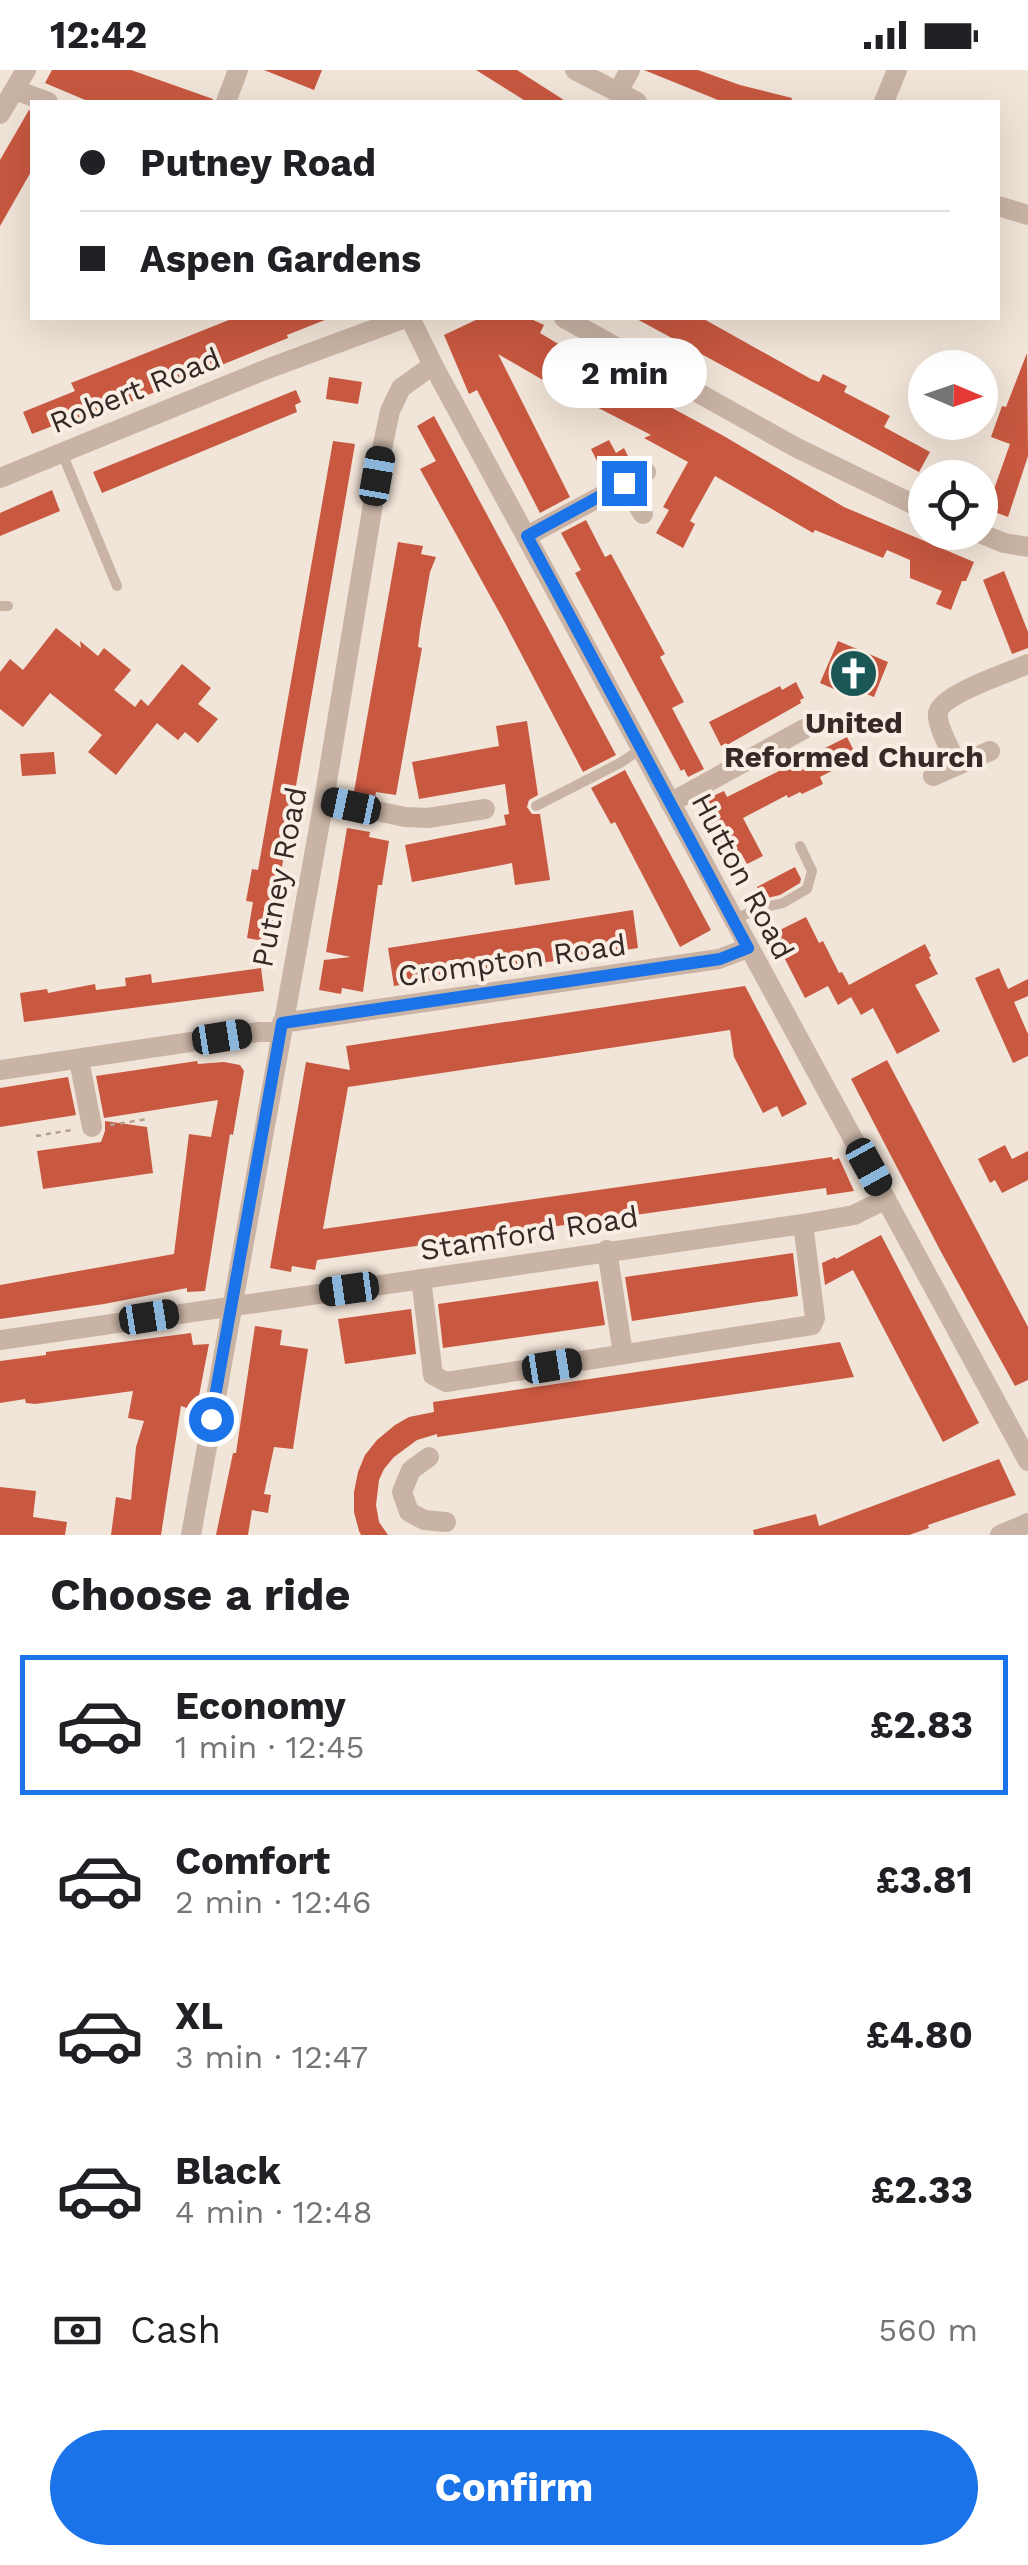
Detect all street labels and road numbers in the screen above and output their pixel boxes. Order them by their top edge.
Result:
street label: Robert Road [45,340,225,440]
street label: Putney Road [244,784,314,970]
street label: Hutton Road [684,787,802,965]
street label: Crompton Road [396,927,628,993]
street label: Stamford Road [417,1198,641,1268]

